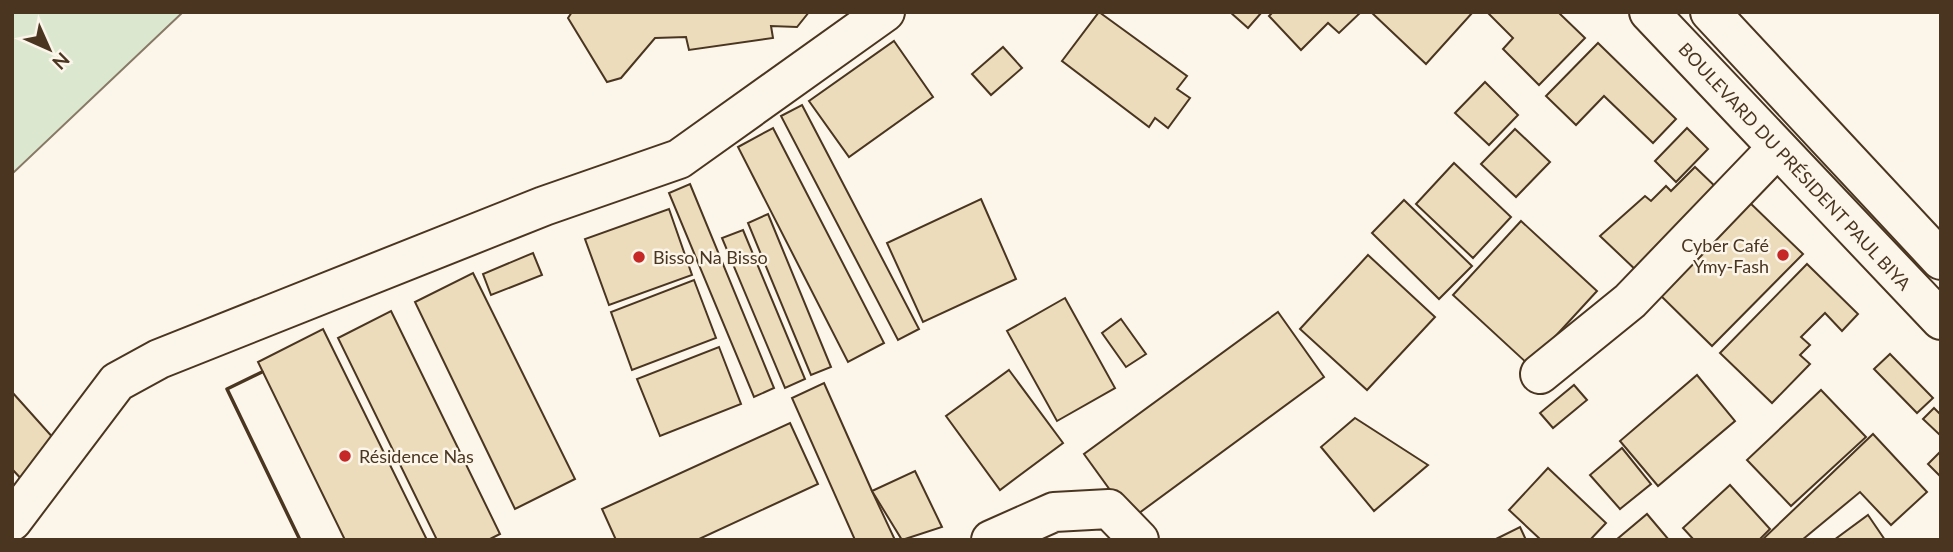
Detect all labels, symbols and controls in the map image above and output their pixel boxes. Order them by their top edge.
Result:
north arrow [14,14,84,84]
street label: BOULEVARD DU PRÉSIDENT PAUL BIYA [1674,38,1916,295]
text: N [48,48,75,75]
place label: Cyber Café Ymy-Fash [1681,234,1769,277]
place label: Bisso Na Bisso [653,246,768,268]
marker: Cyber Café Ymy-Fash [1775,247,1791,263]
marker: Bisso Na Bisso [631,249,647,265]
place label: Résidence Nas [359,445,474,467]
marker: Résidence Nas [337,448,353,464]

